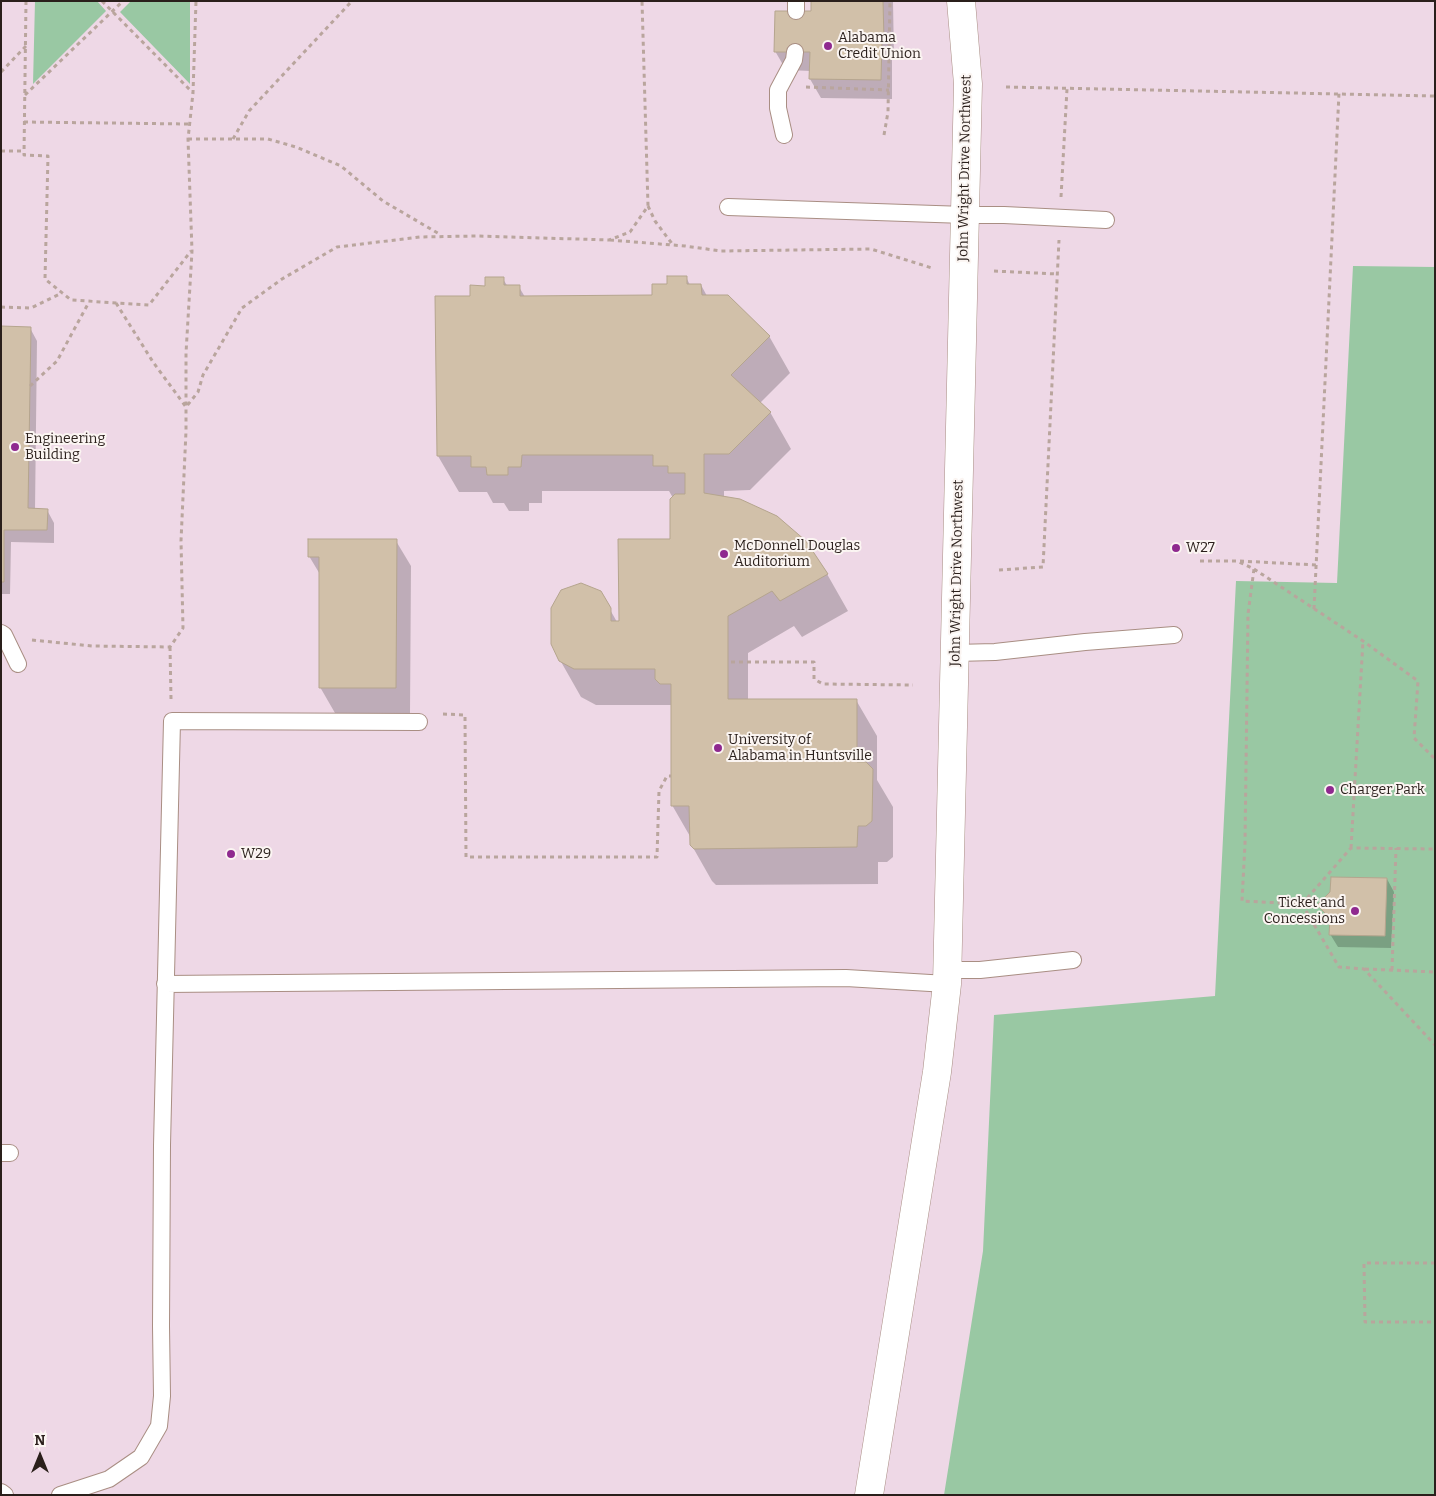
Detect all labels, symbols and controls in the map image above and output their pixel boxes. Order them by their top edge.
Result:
place label: Alabama Credit Union [838,30,921,62]
marker: Alabama Credit Union [822,40,834,52]
street label: John Wright Drive Northwest [955,74,975,262]
place label: Engineering Building [25,431,105,464]
marker: Engineering Building [9,441,21,453]
street label: John Wright Drive Northwest [947,479,967,667]
place label: McDonnell Douglas Auditorium [734,538,860,570]
place label: W27 [1186,540,1215,556]
marker: W27 [1170,542,1182,554]
marker: McDonnell Douglas Auditorium [718,548,730,560]
place label: University of Alabama in Huntsville [728,732,872,764]
marker: University of Alabama in Huntsville [712,742,724,754]
place label: Charger Park [1340,782,1425,798]
marker: Charger Park [1324,784,1336,796]
place label: W29 [241,846,271,862]
marker: W29 [225,848,237,860]
place label: Ticket and Concessions [1264,895,1345,928]
marker: Ticket and Concessions [1349,905,1361,917]
north arrow [15,1431,65,1481]
text: N [35,1432,45,1449]

